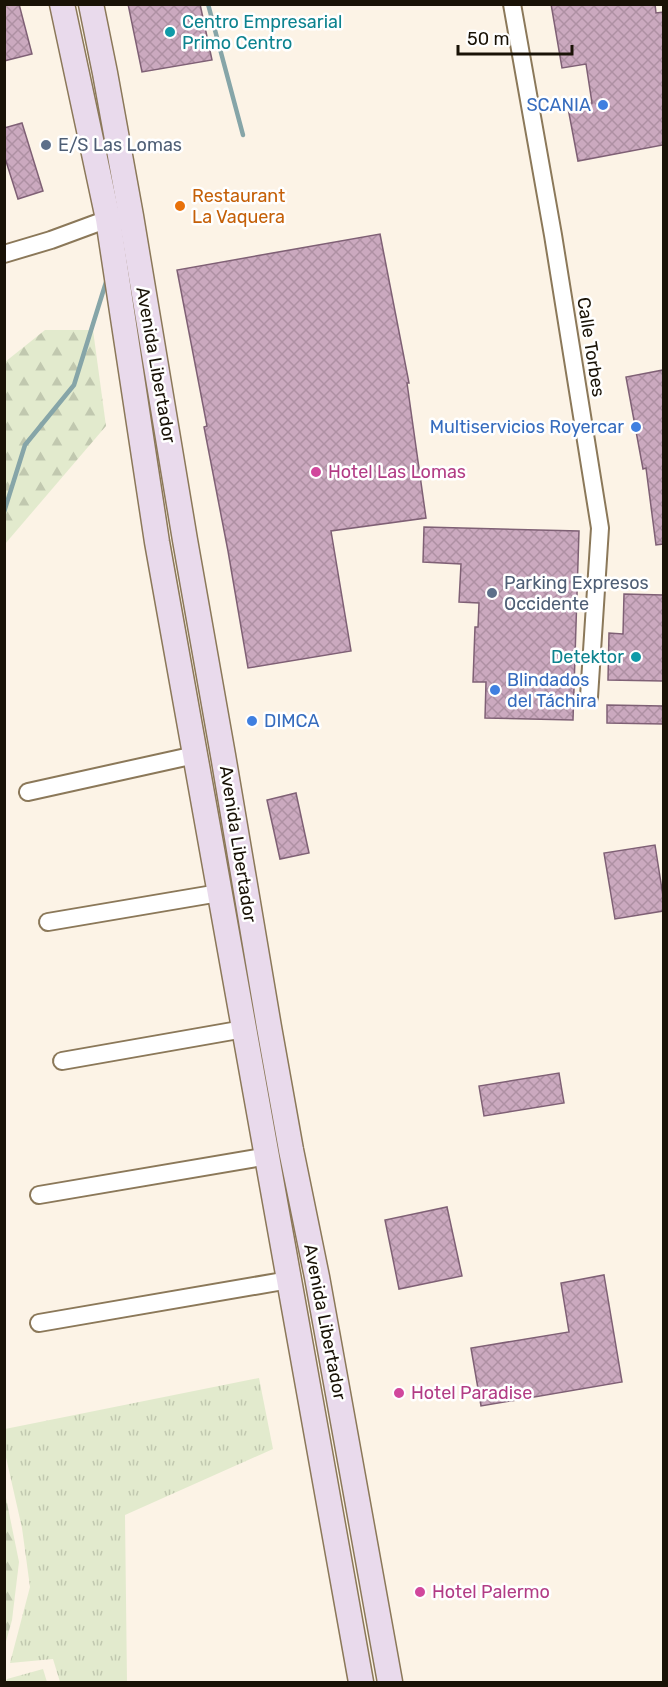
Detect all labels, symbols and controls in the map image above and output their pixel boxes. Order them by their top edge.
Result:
place label: Centro Empresarial Primo Centro [182,11,342,54]
scale bar [458,18,572,56]
marker: Centro Empresarial Primo Centro [163,25,177,39]
text: 50 m [467,28,510,50]
place label: SCANIA [526,94,591,116]
marker: SCANIA [596,98,610,112]
place label: E/S Las Lomas [58,134,182,156]
marker: E/S Las Lomas [39,138,53,152]
place label: Restaurant La Vaquera [192,185,285,228]
marker: Restaurant La Vaquera [173,199,187,213]
street label: Avenida Libertador [131,285,181,445]
street label: Calle Torbes [572,296,610,398]
place label: Multiservicios Royercar [430,416,624,438]
marker: Multiservicios Royercar [629,420,643,434]
place label: Hotel Las Lomas [328,461,466,483]
marker: Hotel Las Lomas [309,465,323,479]
place label: Parking Expresos Occidente [504,572,649,615]
marker: Parking Expresos Occidente [485,586,499,600]
place label: Detektor [551,646,624,668]
marker: Detektor [629,650,643,664]
place label: Blindados del Táchira [507,669,597,712]
marker: Blindados del Táchira [488,683,502,697]
place label: DIMCA [264,710,320,732]
marker: DIMCA [245,714,259,728]
street label: Avenida Libertador [215,764,261,924]
street label: Avenida Libertador [299,1242,351,1402]
place label: Hotel Paradise [411,1382,532,1404]
marker: Hotel Paradise [392,1386,406,1400]
place label: Hotel Palermo [432,1581,550,1603]
marker: Hotel Palermo [413,1585,427,1599]

